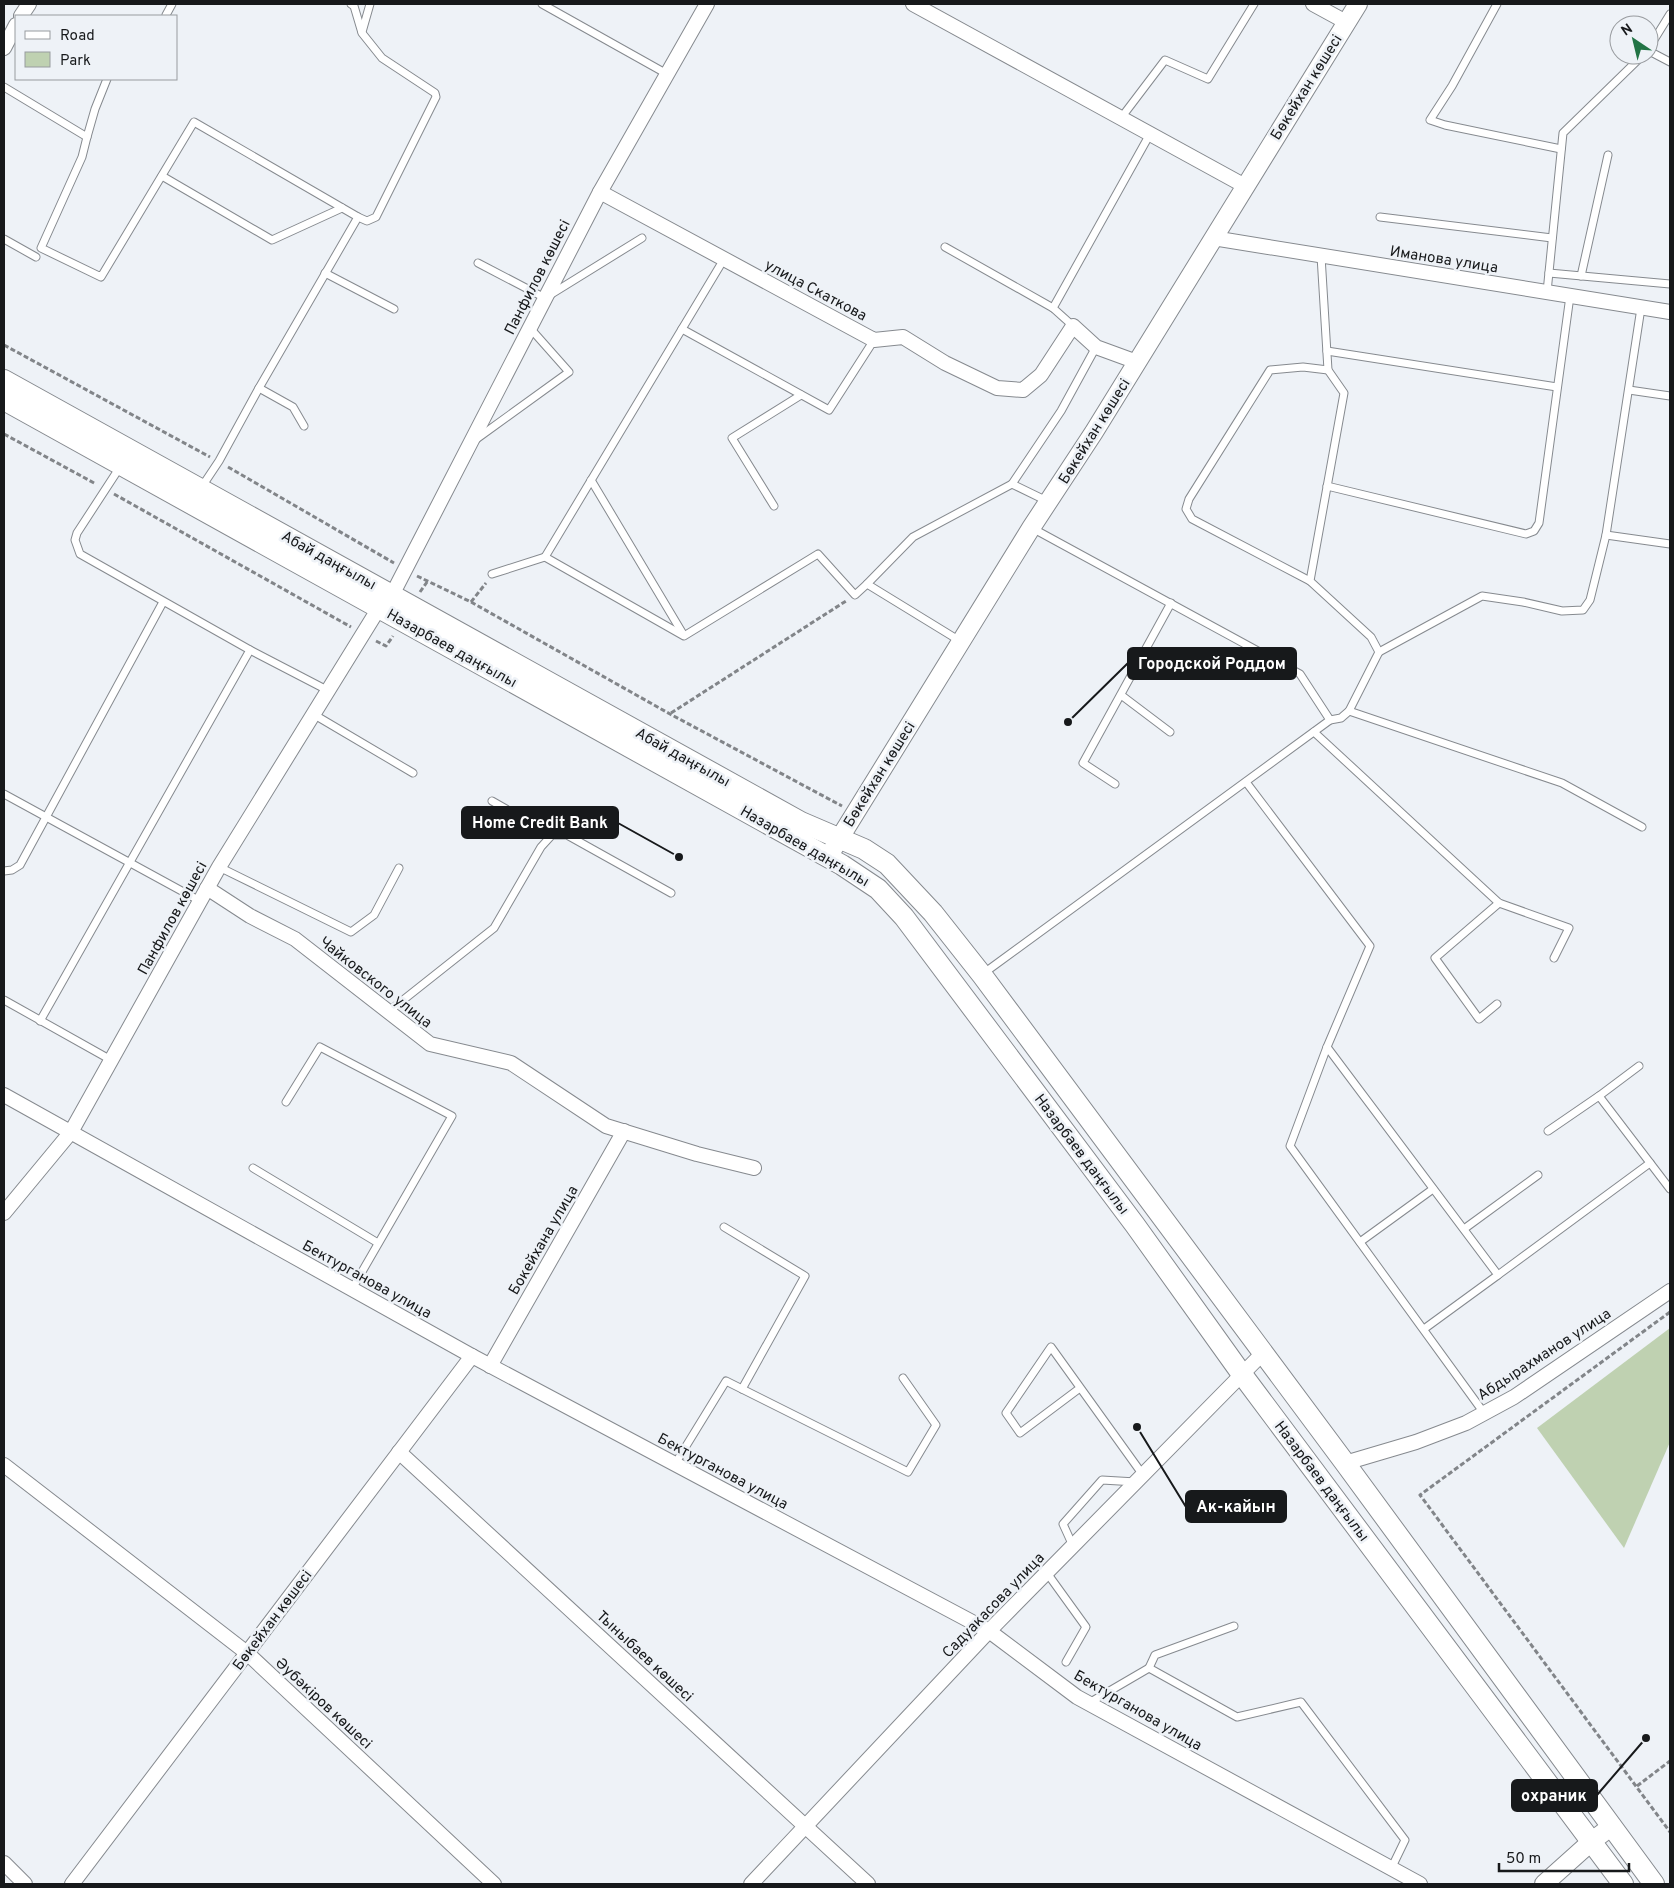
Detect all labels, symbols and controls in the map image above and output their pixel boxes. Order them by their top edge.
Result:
legend [15,15,178,80]
north arrow [1609,15,1659,65]
text: N [1618,21,1636,40]
text: Road [60,27,95,46]
street label: Бөкейхан көшесі [1267,32,1347,144]
text: Park [60,52,91,71]
street label: Панфилов көшесі [501,217,576,338]
street label: Иманова улица [1388,243,1499,278]
street label: улица Скаткова [761,256,870,326]
street label: Бөкейхан көшесі [1055,376,1135,488]
street label: Абай даңғылы [278,527,379,595]
street label: Назарбаев даңғылы [383,606,520,693]
callout: Городской Роддом [1128,648,1296,679]
text: Городской Роддом [1138,655,1286,675]
street label: Бөкейхан көшесі [840,719,920,831]
street label: Абай даңғылы [632,724,733,792]
street label: Назарбаев даңғылы [736,803,872,892]
callout: Home Credit Bank [462,807,618,838]
text: Home Credit Bank [472,814,608,834]
street label: Панфилов көшесі [134,859,212,979]
street label: Чайковского улица [315,933,435,1033]
street label: Назарбаев даңғылы [1029,1091,1132,1219]
street label: Бокейхана улица [505,1183,583,1299]
street label: Бектурганова улица [298,1237,434,1324]
street label: Абдырахманов улица [1474,1305,1615,1406]
street label: Назарбаев даңғылы [1269,1418,1372,1546]
street label: Бектурганова улица [654,1430,791,1515]
callout: Ак-кайын [1186,1491,1286,1522]
text: Ак-кайын [1196,1498,1276,1518]
street label: Садуакасова улица [939,1549,1049,1663]
street label: Бөкейхан көшесі [229,1567,317,1675]
street label: Тыныбаев көшесі [592,1607,696,1707]
street label: Әубәкіров көшесі [271,1654,375,1754]
street label: Бектурганова улица [1070,1667,1205,1756]
callout: охраник [1512,1780,1597,1811]
text: охраник [1521,1787,1587,1807]
scale bar [1499,1840,1629,1872]
text: 50 m [1506,1850,1541,1869]

